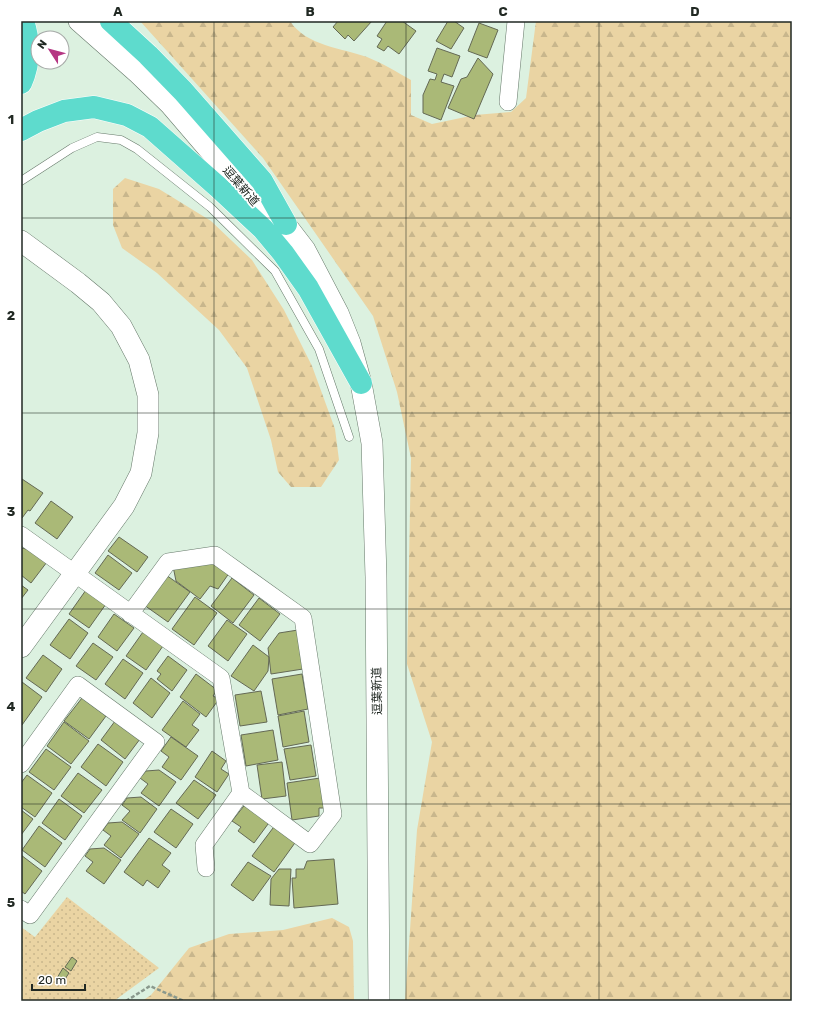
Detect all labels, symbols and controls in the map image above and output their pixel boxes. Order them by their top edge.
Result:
text: A [113,4,123,19]
text: B [305,4,315,19]
text: C [498,4,508,19]
text: D [690,4,700,19]
north arrow [30,30,70,70]
text: N [35,37,50,51]
text: 1 [8,112,14,127]
street label: 逗葉新道 [220,163,262,209]
text: 2 [7,308,15,323]
text: 3 [7,504,16,519]
street label: 逗葉新道 [370,667,384,715]
text: 4 [7,699,16,714]
text: 5 [7,895,15,910]
scale bar [32,966,85,992]
text: 20 m [38,973,66,987]

